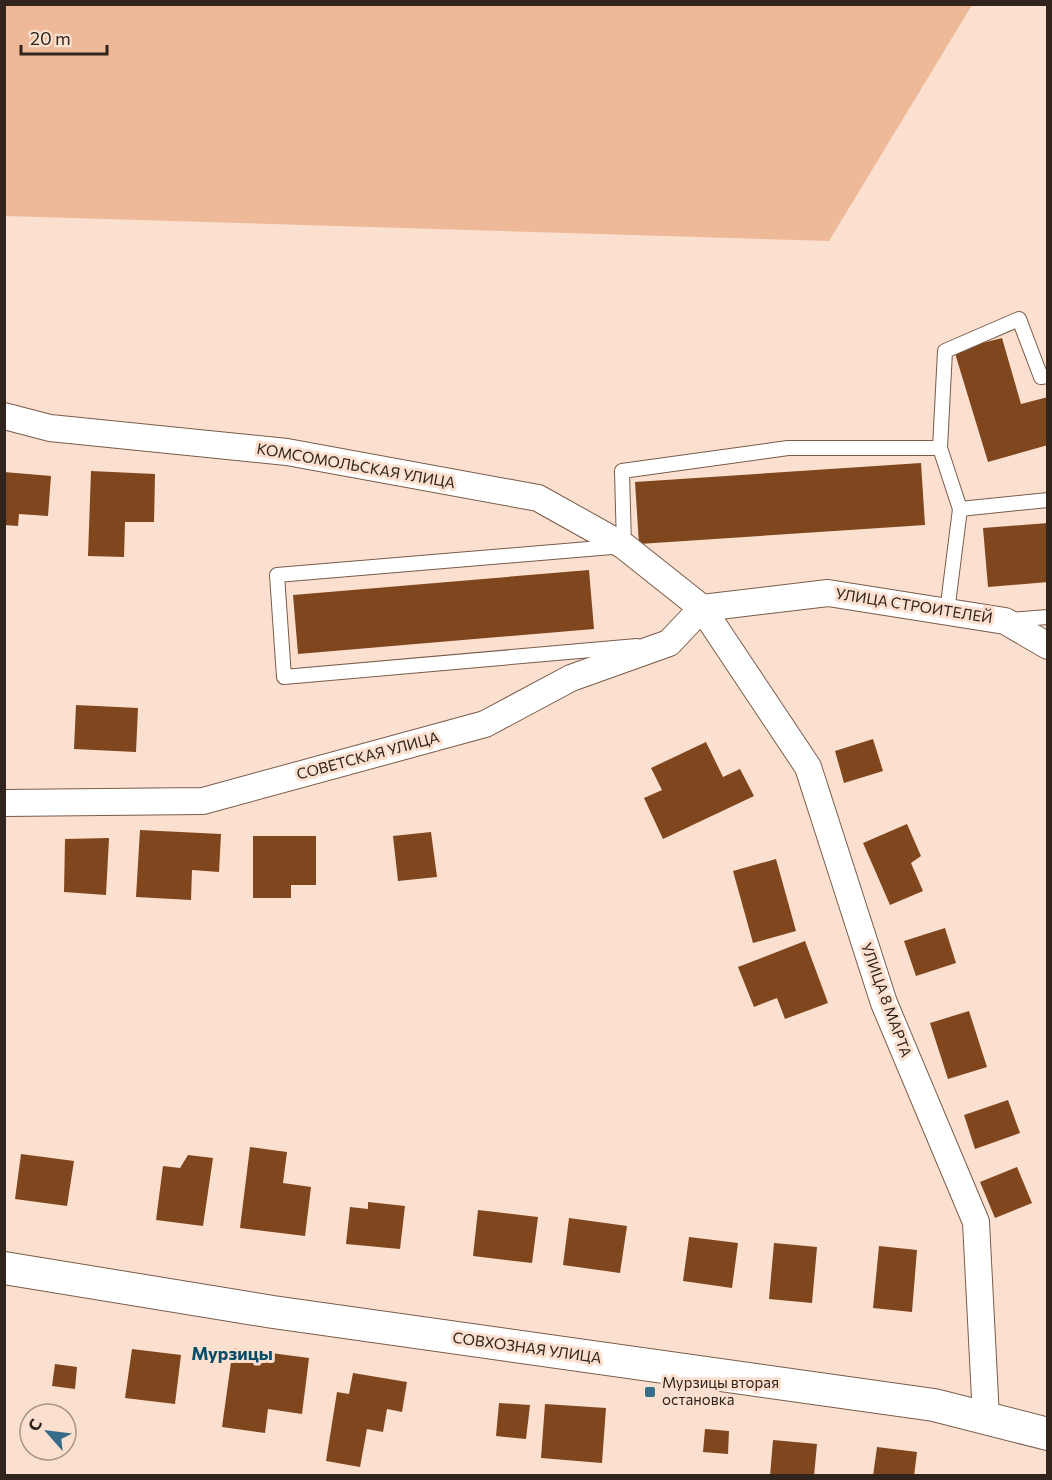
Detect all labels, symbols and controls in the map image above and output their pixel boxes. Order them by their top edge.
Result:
scale bar [21,18,106,56]
text: 20 m [30,27,71,49]
street label: КОМСОМОЛЬСКАЯ УЛИЦА [255,439,457,491]
street label: УЛИЦА СТРОИТЕЛЕЙ [834,584,994,626]
street label: СОВЕТСКАЯ УЛИЦА [294,727,441,783]
street label: УЛИЦА 8 МАРТА [858,940,916,1059]
street label: СОВХОЗНАЯ УЛИЦА [451,1328,603,1366]
district label: Мурзицы [191,1342,273,1364]
place label: Мурзицы вторая остановка [662,1373,779,1408]
marker: Мурзицы вторая остановка [643,1385,657,1399]
north arrow [18,1402,78,1462]
text: С [23,1415,45,1434]

